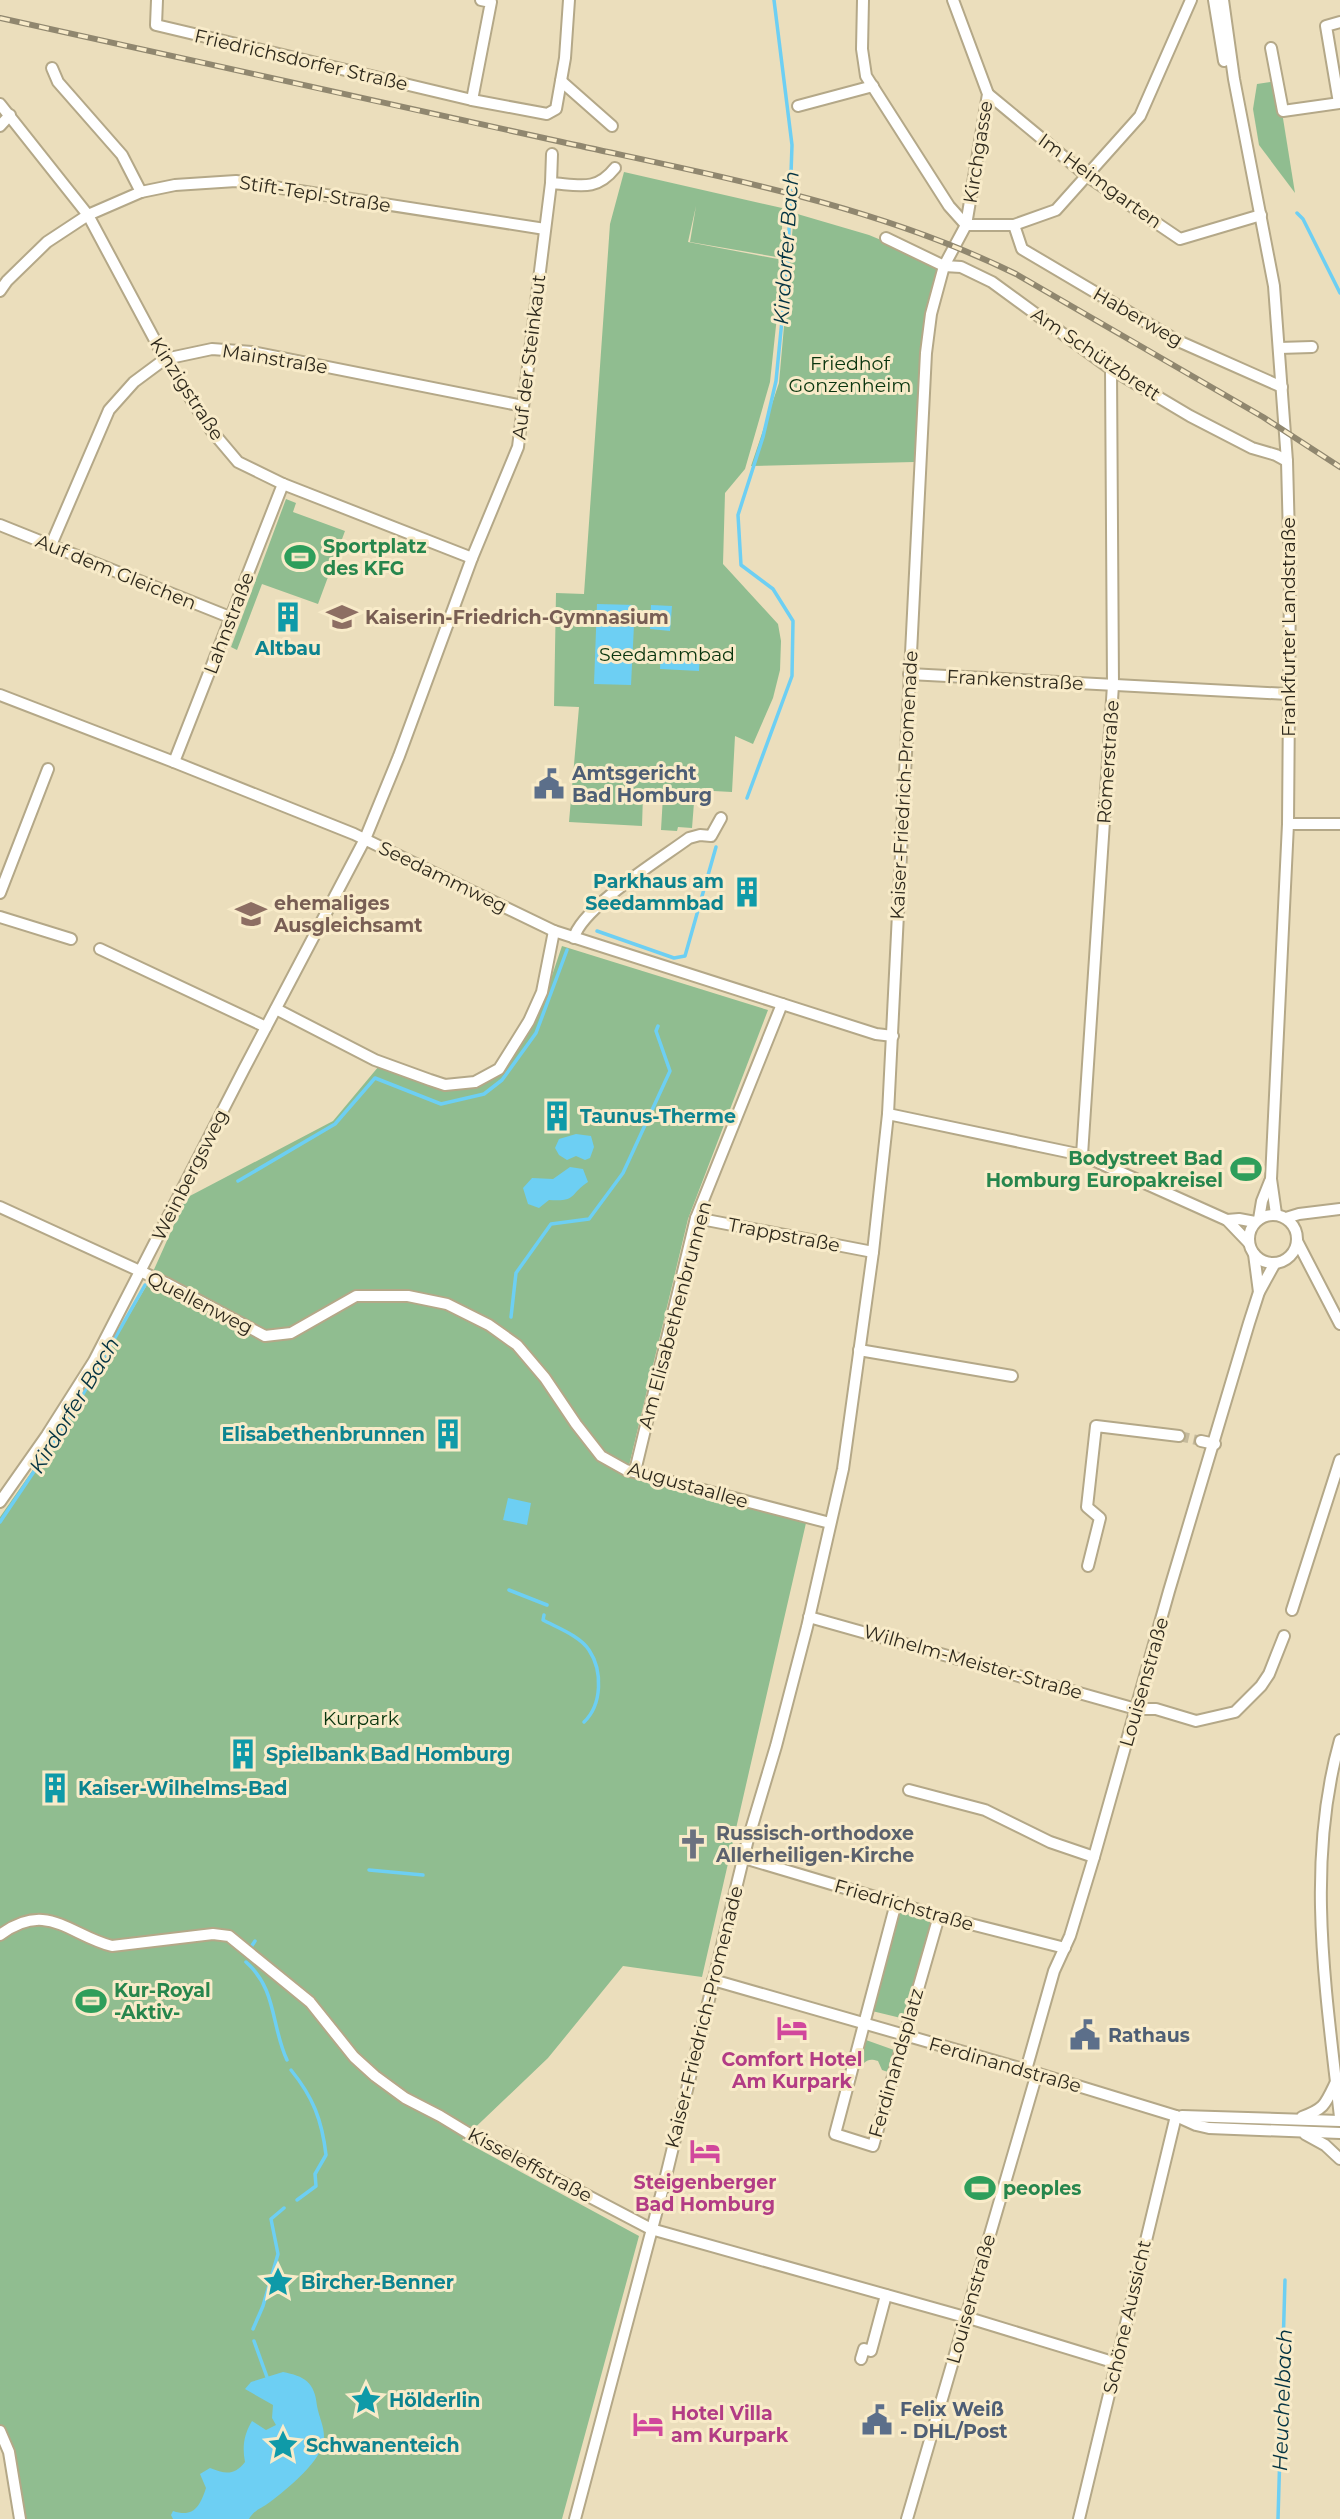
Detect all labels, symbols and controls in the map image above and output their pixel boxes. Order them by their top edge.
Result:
street label: Friedrichsdorfer Straße [192,24,410,96]
street label: Kirchgasse [959,99,997,205]
street label: Im Heimgarten [1034,129,1166,233]
water label: Kirdorfer Bach [768,170,804,326]
street label: Stift-Tepl-Straße [238,171,392,217]
street label: Auf der Steinkaut [507,273,551,441]
street label: Haberweg [1089,282,1187,352]
street label: Am Schützbrett [1027,302,1165,406]
street label: Kinzigstraße [145,333,229,445]
street label: Mainstraße [221,339,329,379]
park label: Friedhof Gonzenheim [789,352,911,397]
street label: Frankfurter Landstraße [1277,517,1300,737]
street label: Auf dem Gleichen [32,529,200,615]
place label: Sportplatz des KFG [323,535,427,580]
sports icon: Sportplatz des KFG [283,540,317,574]
street label: Lahnstraße [199,569,259,677]
building icon: Altbau [271,600,305,634]
school or university icon: Kaiserin-Friedrich-Gymnasium [325,600,359,634]
place label: Kaiserin-Friedrich-Gymnasium [365,606,669,629]
place label: Altbau [254,637,321,660]
park label: Seedammbad [599,643,735,666]
street label: Kaiser-Friedrich-Promenade [885,650,923,920]
street label: Frankenstraße [946,665,1084,695]
street label: Römerstraße [1092,699,1124,825]
place label: Amtsgericht Bad Homburg [571,762,712,807]
public building icon: Amtsgericht Bad Homburg [532,767,566,801]
street label: Seedammweg [375,836,511,918]
place label: Parkhaus am Seedammbad [585,870,724,915]
building icon: Parkhaus am Seedammbad [730,875,764,909]
place label: ehemaliges Ausgleichsamt [273,892,423,937]
school or university icon: ehemaliges Ausgleichsamt [234,897,268,931]
building icon: Taunus-Therme [540,1099,574,1133]
place label: Taunus-Therme [580,1105,736,1128]
street label: Weinbergsweg [147,1106,233,1244]
place label: Bodystreet Bad Homburg Europakreisel [986,1147,1223,1192]
sports icon: Bodystreet Bad Homburg Europakreisel [1229,1152,1263,1186]
street label: Am Elisabethenbrunnen [634,1199,716,1431]
street label: Trappstraße [726,1213,842,1257]
street label: Quellenweg [143,1267,257,1339]
water label: Kirdorfer Bach [24,1333,124,1477]
building icon: Elisabethenbrunnen [431,1417,465,1451]
place label: Elisabethenbrunnen [222,1423,425,1446]
street label: Augustaallee [625,1457,751,1513]
street label: Louisenstraße [1115,1615,1173,1749]
street label: Wilhelm-Meister-Straße [861,1620,1085,1704]
park label: Kurpark [323,1707,400,1730]
building icon: Spielbank Bad Homburg [226,1737,260,1771]
place label: Spielbank Bad Homburg [266,1743,510,1766]
building icon: Kaiser-Wilhelms-Bad [38,1771,72,1805]
place label: Kaiser-Wilhelms-Bad [78,1777,287,1800]
place label: Russisch-orthodoxe Allerheiligen-Kirche [715,1822,914,1867]
church icon: Russisch-orthodoxe Allerheiligen-Kirche [676,1827,710,1861]
street label: Friedrichstraße [832,1874,976,1936]
street label: Kaiser-Friedrich-Promenade [660,1883,748,2151]
place label: Kur-Royal -Aktiv- [114,1979,211,2024]
sports icon: Kur-Royal -Aktiv- [74,1984,108,2018]
street label: Ferdinandsplatz [864,1986,928,2140]
hotel icon: Comfort Hotel Am Kurpark [775,2011,809,2045]
public building icon: Rathaus [1068,2018,1102,2052]
place label: Rathaus [1108,2024,1190,2047]
street label: Ferdinandstraße [926,2032,1084,2098]
place label: Comfort Hotel Am Kurpark [721,2048,863,2093]
street label: Kisseleffstraße [464,2123,596,2207]
hotel icon: Steigenberger Bad Homburg [688,2134,722,2168]
place label: Steigenberger Bad Homburg [634,2171,776,2216]
sports icon: peoples [963,2171,997,2205]
place label: peoples [1003,2177,1081,2200]
street label: Louisenstraße [942,2232,1000,2366]
street label: Schöne Aussicht [1098,2238,1156,2396]
place icon: Bircher-Benner [261,2265,295,2299]
place label: Bircher-Benner [301,2271,454,2294]
water label: Heuchelbach [1267,2328,1297,2472]
place icon: Hölderlin [349,2383,383,2417]
place label: Hölderlin [389,2389,480,2412]
place label: Felix Weiß - DHL/Post [900,2398,1008,2443]
place label: Hotel Villa am Kurpark [671,2402,789,2447]
public building icon: Felix Weiß - DHL/Post [860,2403,894,2437]
hotel icon: Hotel Villa am Kurpark [631,2407,665,2441]
place icon: Schwanenteich [266,2428,300,2462]
place label: Schwanenteich [306,2434,460,2457]

